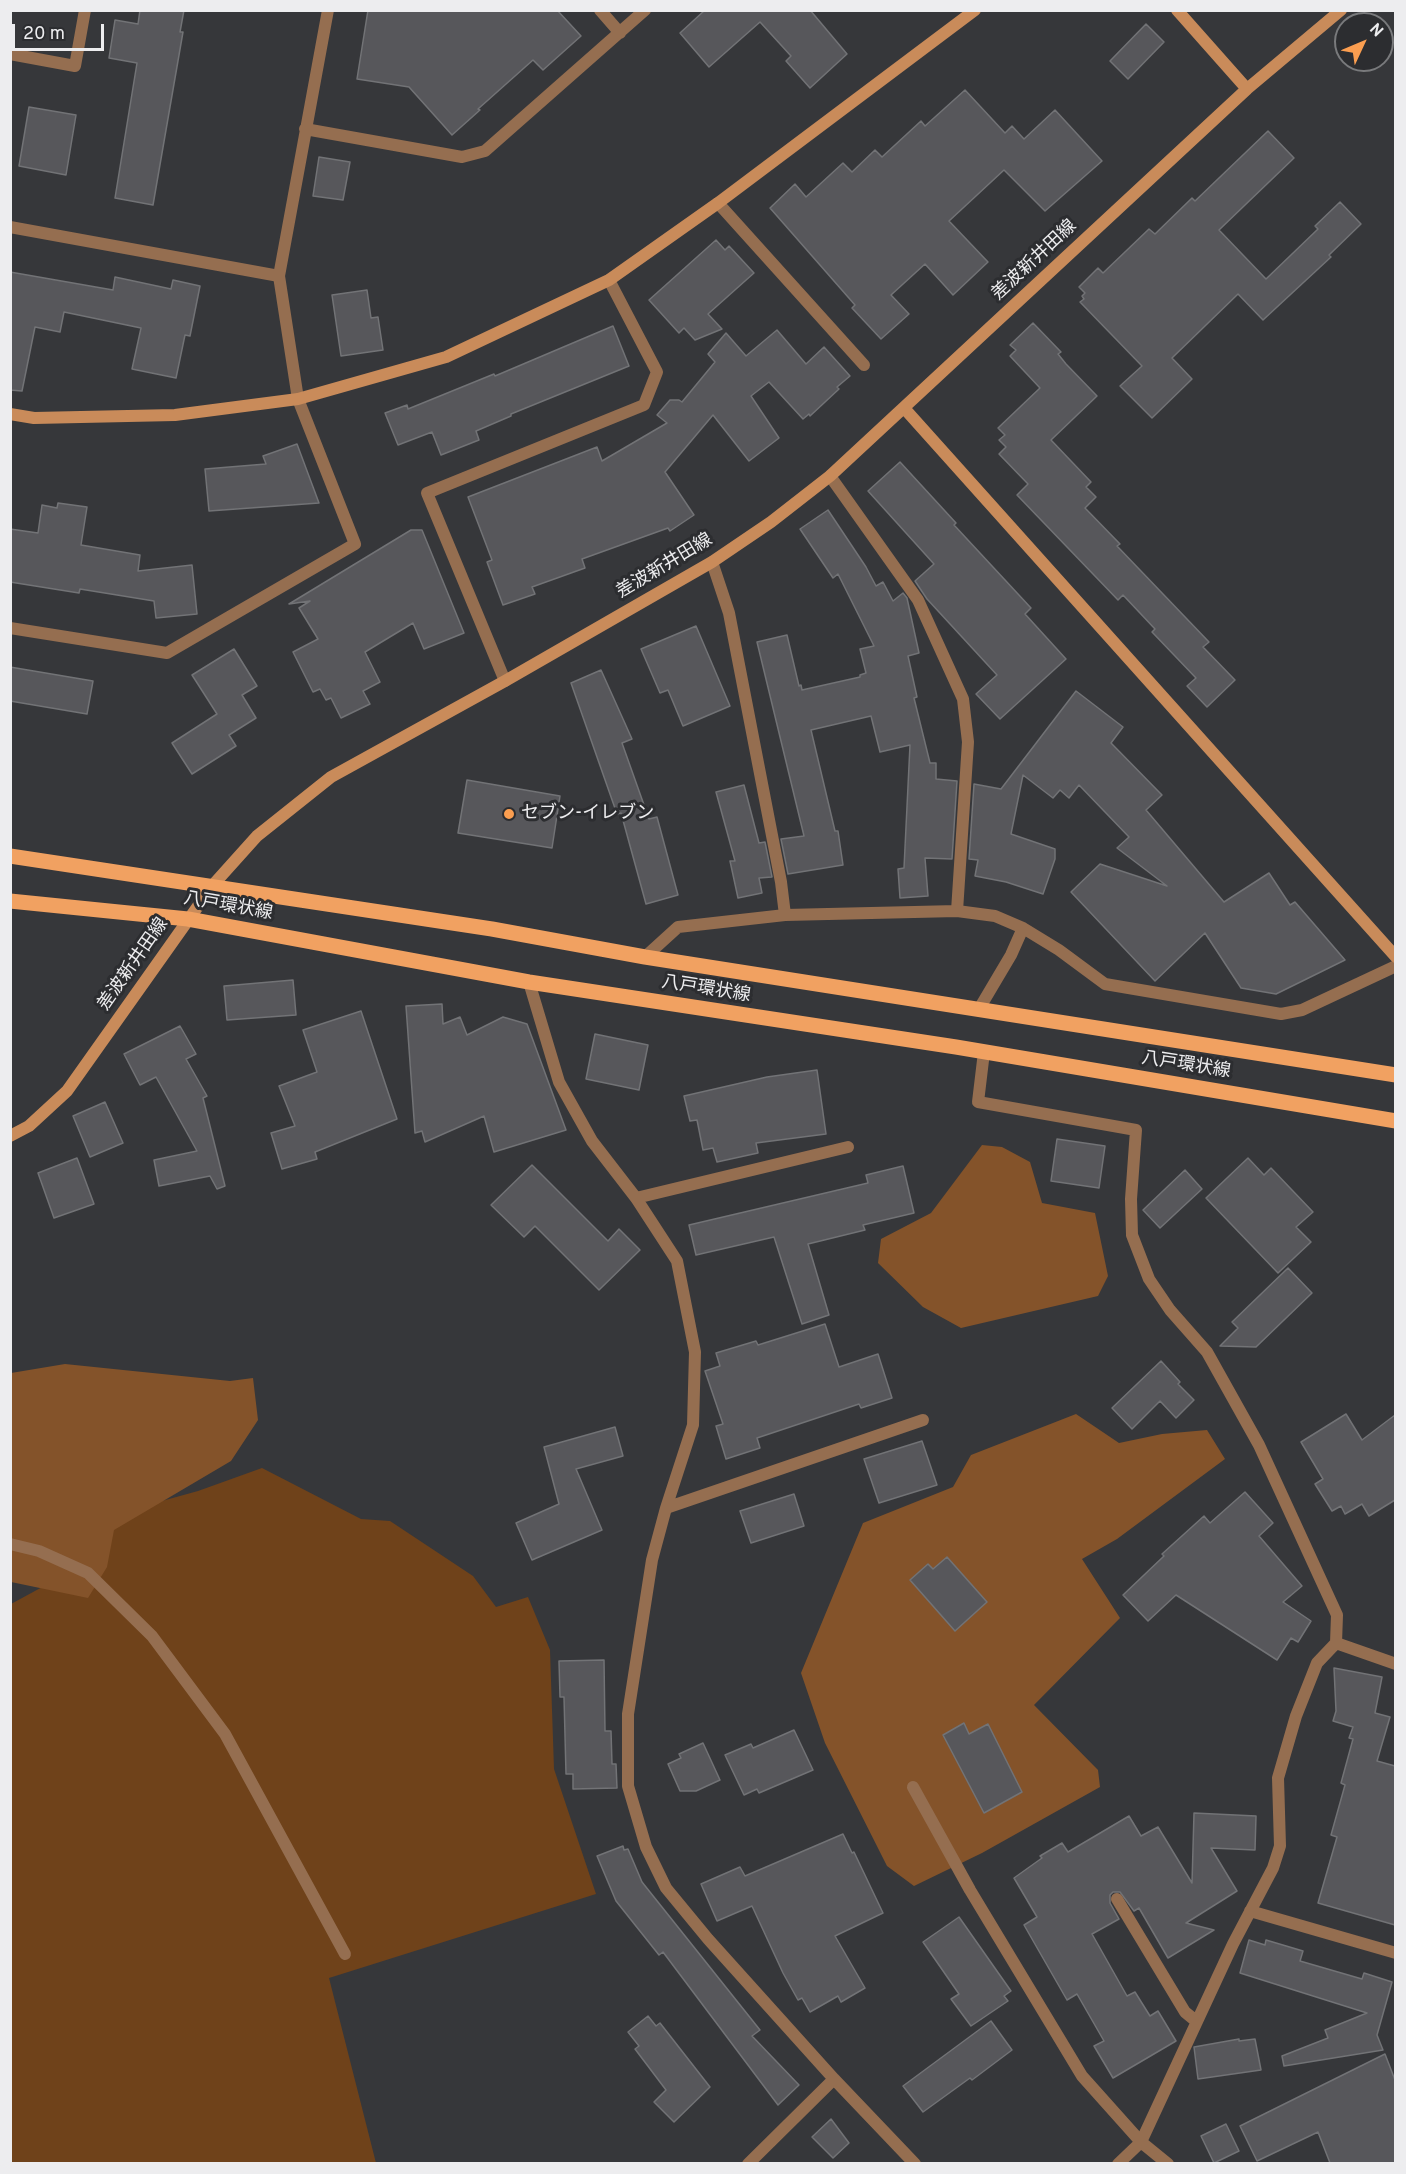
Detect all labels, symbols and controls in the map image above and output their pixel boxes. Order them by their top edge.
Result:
scale bar [15,12,106,50]
north arrow [1334,12,1394,72]
text: N [1364,20,1387,42]
text: 20 m [23,23,65,46]
street label: 差波新井田線 [988,216,1082,306]
street label: 差波新井田線 [613,530,717,604]
place label: セブン-イレブン [521,803,654,825]
marker: セブン-イレブン [502,807,516,821]
street label: 八戸環状線 [182,889,274,925]
street label: 差波新井田線 [94,915,174,1015]
street label: 八戸環状線 [660,972,752,1008]
street label: 八戸環状線 [1140,1048,1232,1084]

